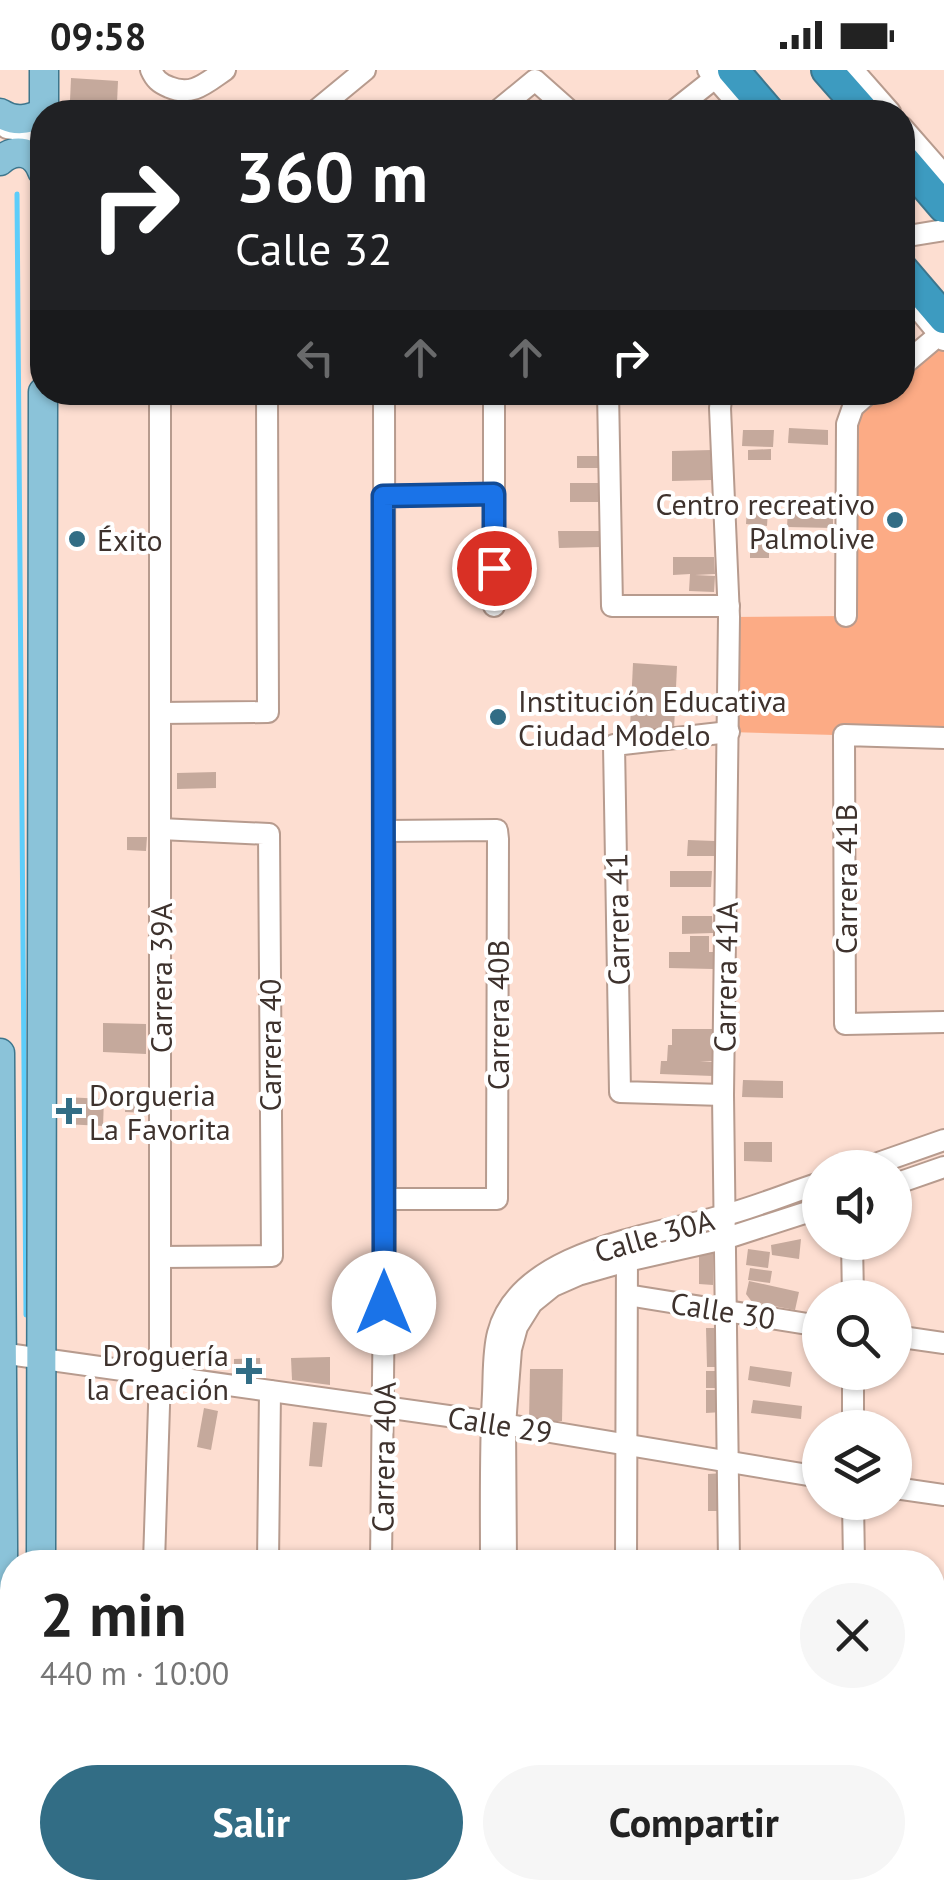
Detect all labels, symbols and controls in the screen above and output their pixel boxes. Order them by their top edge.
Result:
text: 09:58 [50,11,146,60]
text: 360 m [235,131,428,221]
icon: right [70,140,200,270]
text: Calle 32 [235,219,392,277]
icon: left [288,330,343,385]
icon: ahead [393,330,448,385]
icon: ahead [498,330,553,385]
icon: right [603,330,658,385]
place label: Centro recreativo Palmolive [655,484,875,557]
marker: Centro recreativo Palmolive [884,509,906,531]
place label: Éxito [97,520,163,559]
pin [452,526,537,611]
marker: Éxito [66,528,88,550]
icon: arrive [467,541,522,596]
place label: Institución Educativa Ciudad Modelo [518,681,787,754]
marker: Institución Educativa Ciudad Modelo [487,706,509,728]
street label: Carrera 41B [826,804,865,954]
street label: Carrera 41 [596,852,638,986]
street label: Carrera 41A [704,901,746,1053]
street label: Carrera 39A [141,902,180,1053]
street label: Carrera 40B [478,940,517,1090]
street label: Carrera 40 [250,979,289,1111]
place label: Dorgueria La Favorita [89,1075,231,1148]
marker: Dorgueria La Favorita [58,1100,80,1122]
map controls [802,1150,912,1520]
button: sound [802,1150,912,1260]
street label: Calle 30A [590,1199,719,1271]
position arrow [332,1251,436,1355]
button: search [802,1280,912,1390]
street label: Calle 30 [668,1283,778,1337]
place label: Droguería la Creación [86,1335,229,1408]
marker: Droguería la Creación [238,1360,260,1382]
street label: Carrera 40A [362,1381,404,1533]
street label: Calle 29 [445,1397,555,1451]
button: layers [802,1410,912,1520]
text: 2 min [40,1575,186,1653]
button: close [800,1583,905,1688]
text: 440 m · 10:00 [40,1652,229,1694]
button: Salir [40,1765,463,1880]
button: Compartir [483,1765,905,1880]

